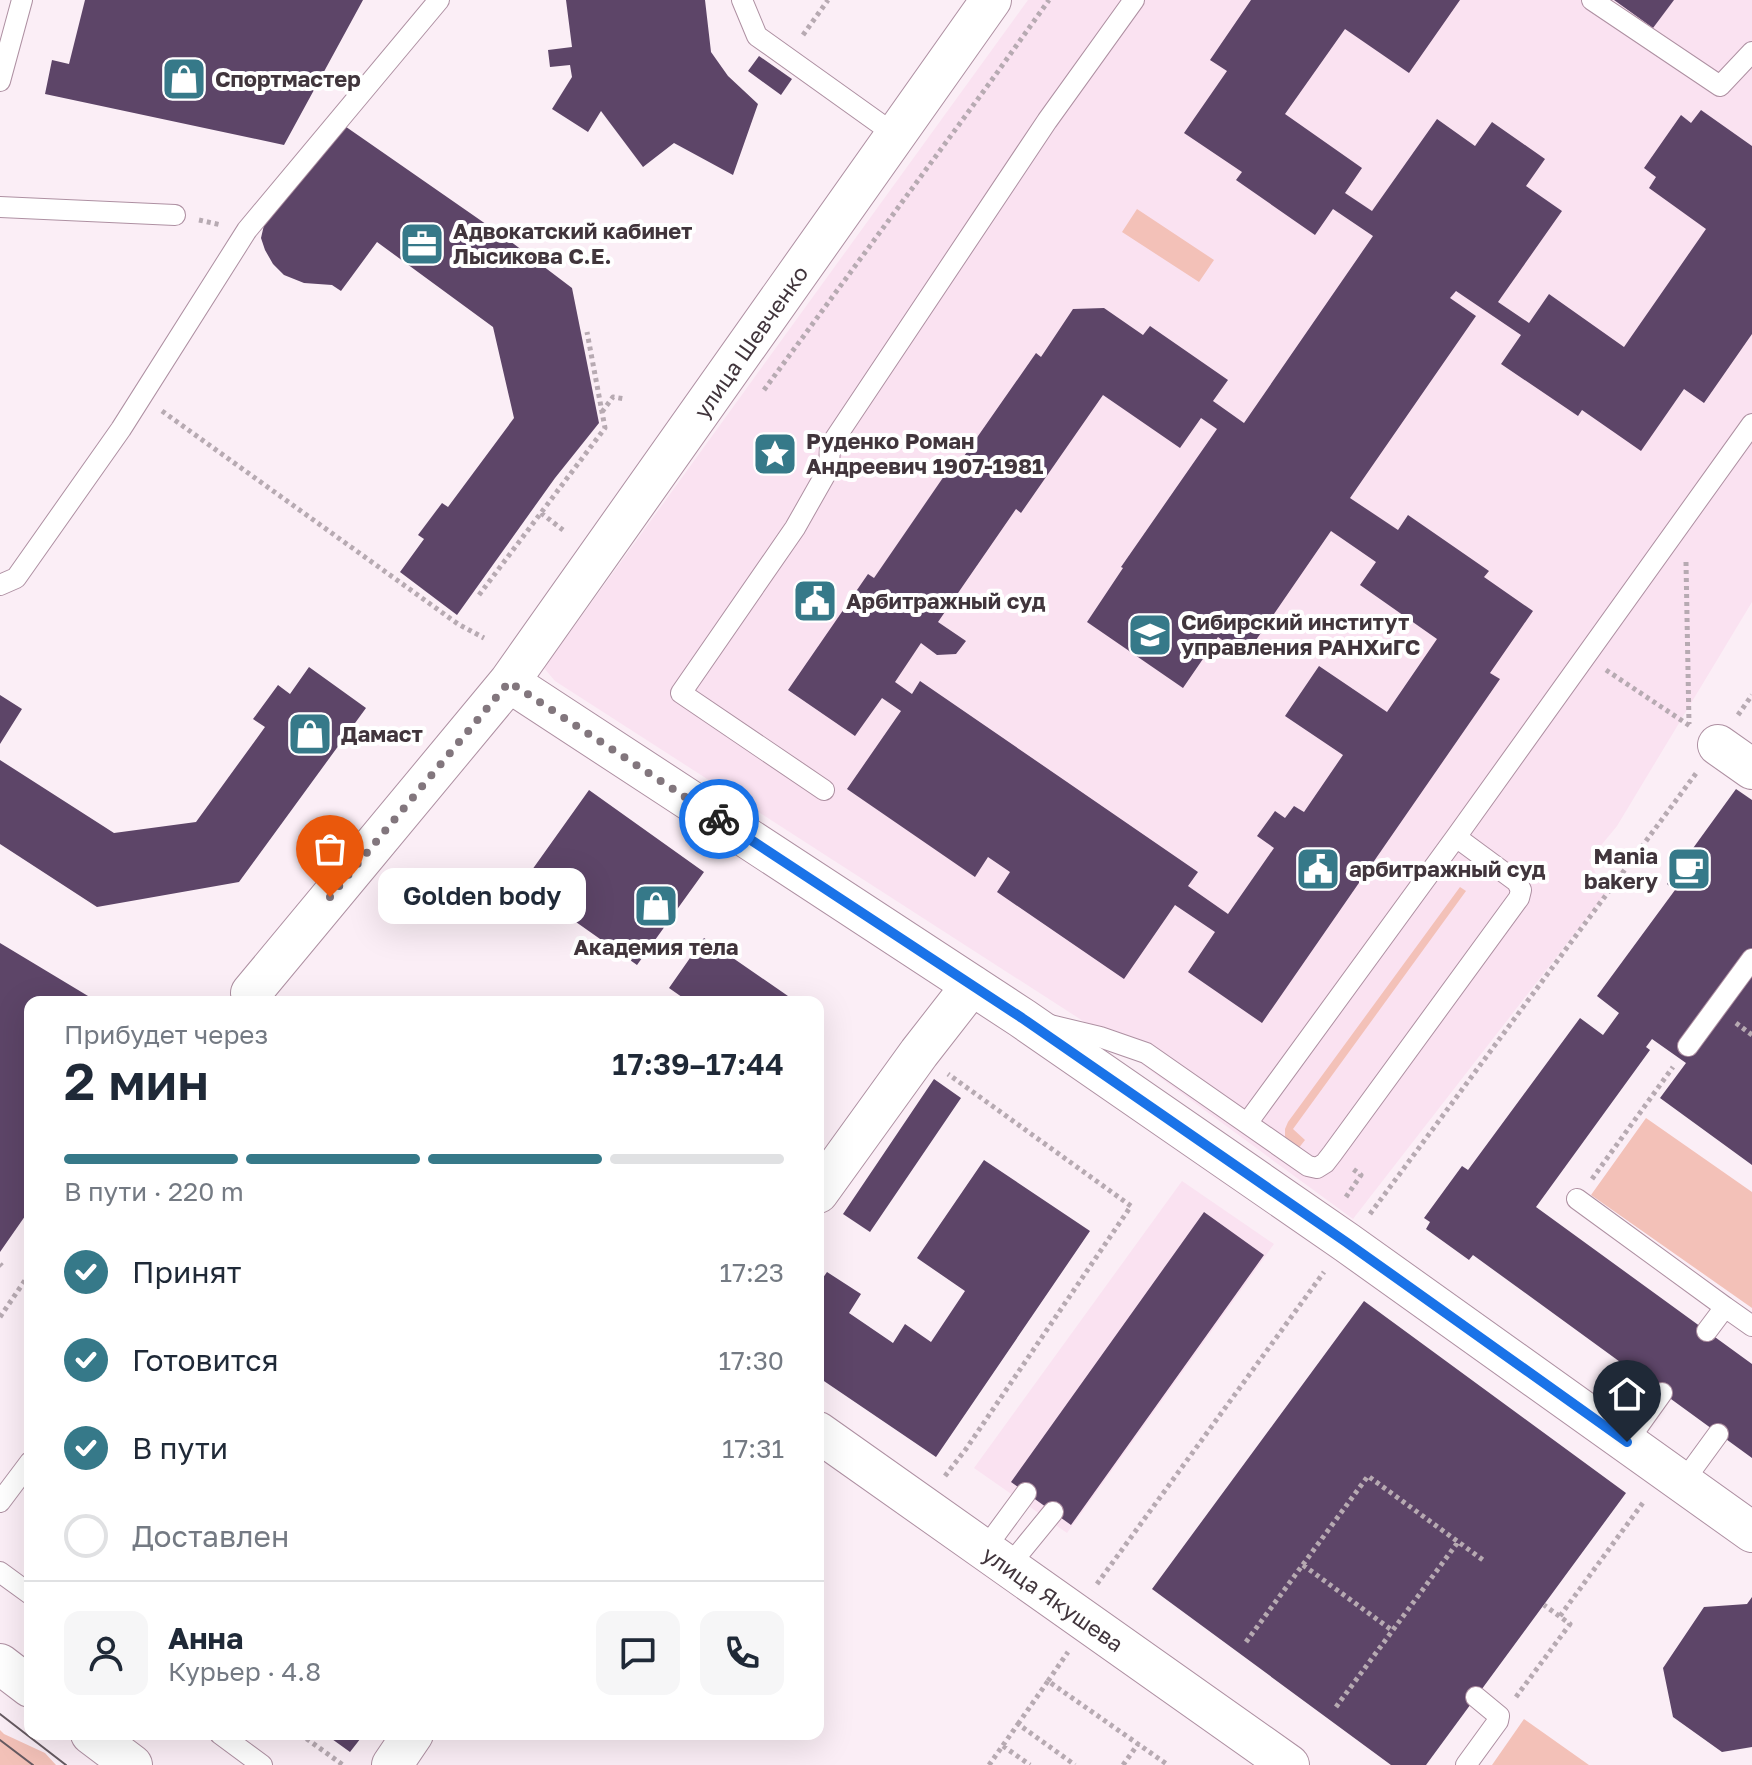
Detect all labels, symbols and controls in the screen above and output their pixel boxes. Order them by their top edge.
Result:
shop icon: Спортмастер [160,55,208,103]
place label: Спортмастер [215,65,361,92]
place label: Адвокатский кабинет Лысикова С.Е. [453,217,692,269]
office icon: Адвокатский кабинет Лысикова С.Е. [398,220,446,268]
street label: улица Шевченко [688,260,813,423]
place label: Руденко Роман Андреевич 1907-1981 [806,427,1043,479]
place icon: Руденко Роман Андреевич 1907-1981 [751,430,799,478]
public building icon: Арбитражный суд [791,577,839,625]
place label: Арбитражный суд [846,587,1046,614]
place label: Сибирский институт управления РАНХиГС [1181,608,1420,660]
school or university icon: Сибирский институт управления РАНХиГС [1126,611,1174,659]
shop icon: Дамаст [286,710,334,758]
place label: Дамаст [341,720,423,747]
courier [679,779,759,859]
icon: bike [697,797,741,841]
pin [296,815,364,897]
icon: bag [308,827,352,871]
place label: Mania bakery [1584,842,1658,894]
public building icon: арбитражный суд [1294,845,1342,893]
cafe icon: Mania bakery [1665,845,1713,893]
place label: арбитражный суд [1349,855,1546,882]
callout: Golden body [378,869,586,925]
text: Golden body [403,880,561,911]
shop icon: Академия тела [632,882,680,930]
place label: Академия тела [573,933,739,960]
text: Прибудет через [64,1019,268,1050]
text: 17:39–17:44 [612,1046,784,1082]
text: 2 мин [64,1049,209,1111]
text: В пути · 220 m [64,1176,244,1207]
icon: check [64,1250,108,1294]
text: Принят [132,1254,241,1290]
text: 17:23 [720,1257,784,1288]
icon: check [64,1338,108,1382]
text: Готовится [132,1342,279,1378]
text: 17:30 [718,1345,784,1376]
pin [1593,1360,1661,1442]
icon: home [1605,1372,1649,1416]
icon: check [64,1426,108,1470]
text: В пути [132,1430,228,1466]
text: 17:31 [722,1433,784,1464]
text: Доставлен [132,1518,289,1554]
street label: улица Якушева [978,1540,1129,1657]
button: person [64,1611,148,1695]
button: chat [596,1611,680,1695]
button: phone [700,1611,784,1695]
text: Анна [168,1620,243,1656]
text: Курьер · 4.8 [168,1656,321,1687]

